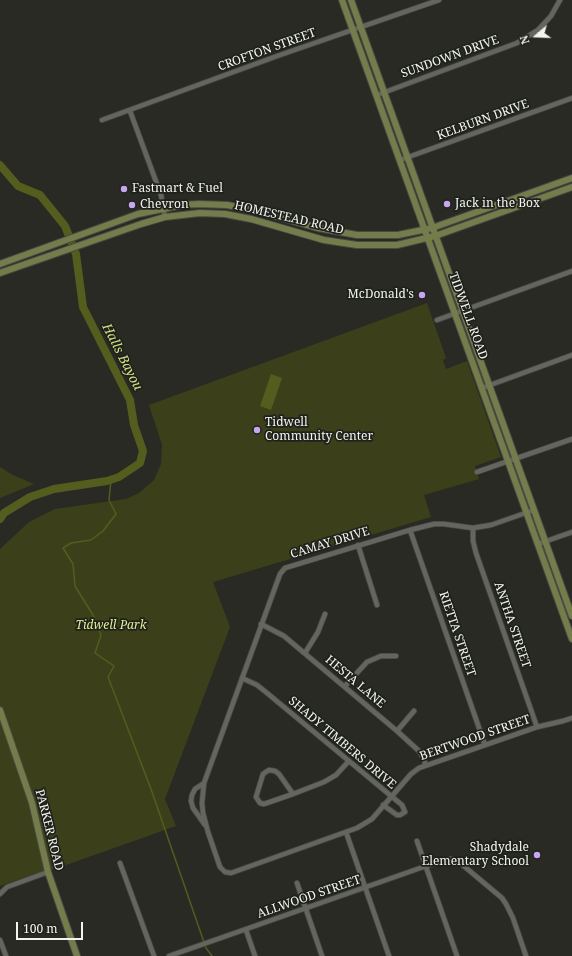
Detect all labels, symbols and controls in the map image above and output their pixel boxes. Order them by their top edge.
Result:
north arrow [516,16,556,56]
street label: CROFTON STREET [216,26,318,74]
street label: SUNDOWN DRIVE [399,33,501,81]
text: N [516,34,533,47]
street label: KELBURN DRIVE [435,97,531,143]
place label: Fastmart & Fuel [132,182,223,196]
marker: Fastmart & Fuel [119,184,129,194]
place label: Jack in the Box [455,197,540,211]
place label: Chevron [140,198,189,212]
street label: HOMESTEAD ROAD [233,198,345,238]
marker: Jack in the Box [442,199,452,209]
marker: Chevron [127,200,137,210]
street label: TIDWELL ROAD [446,270,490,362]
place label: McDonald's [348,288,414,302]
marker: McDonald's [417,290,427,300]
water label: Halls Bayou [98,321,146,393]
place label: Tidwell Community Center [265,416,373,444]
marker: Tidwell Community Center [252,425,262,435]
street label: CAMAY DRIVE [289,524,371,562]
street label: ANTHA STREET [491,580,533,670]
street label: RIETTA STREET [436,590,478,678]
park label: Tidwell Park [76,619,146,633]
street label: HESTA LANE [322,653,388,711]
street label: SHADY TIMBERS DRIVE [285,694,399,792]
street label: BERTWOOD STREET [418,712,532,764]
street label: PARKER ROAD [32,788,66,872]
place label: Shadydale Elementary School [422,841,529,869]
marker: Shadydale Elementary School [532,850,542,860]
street label: ALLWOOD STREET [255,873,363,921]
scale bar [18,914,85,940]
text: 100 m [23,920,58,937]

